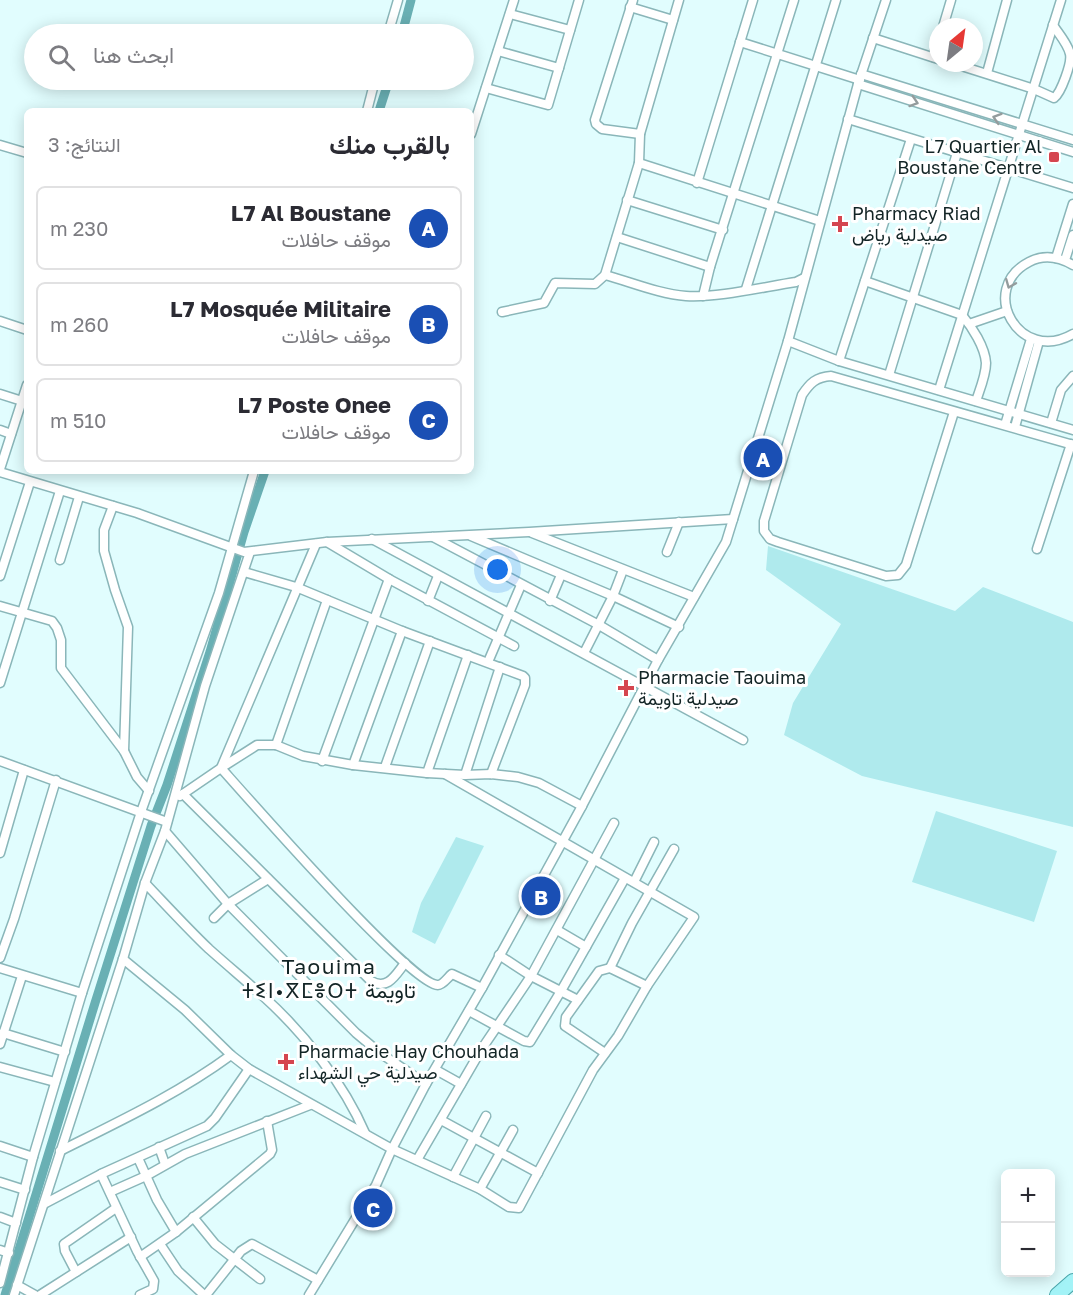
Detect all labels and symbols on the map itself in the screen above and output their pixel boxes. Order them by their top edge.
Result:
north arrow [929,18,983,72]
one-way arrow [908,95,919,107]
one-way arrow [992,112,1003,125]
place label: L7 Quartier Al Boustane Centre [897,135,1042,178]
marker: L7 Quartier Al Boustane Centre [1047,150,1061,164]
place label: Pharmacy Riad صيدلية رياض [852,202,980,246]
marker: Pharmacy Riad صيدلية رياض [833,217,847,231]
one-way arrow [1005,277,1017,288]
pin: A [744,436,783,480]
your location [483,555,512,584]
place label: Pharmacie Taouima صيدلية تاويمة [638,666,806,710]
marker: Pharmacie Taouima صيدلية تاويمة [619,681,633,695]
pin: B [522,874,560,918]
district label: Taouima ⵜⵉⵏ•ⴳⵎⴻⵔⵜ تاويمة [242,953,416,1004]
place label: Pharmacie Hay Chouhada صيدلية حي الشهداء [298,1040,519,1088]
marker: Pharmacie Hay Chouhada صيدلية حي الشهداء [279,1055,293,1069]
pin: C [354,1186,392,1230]

